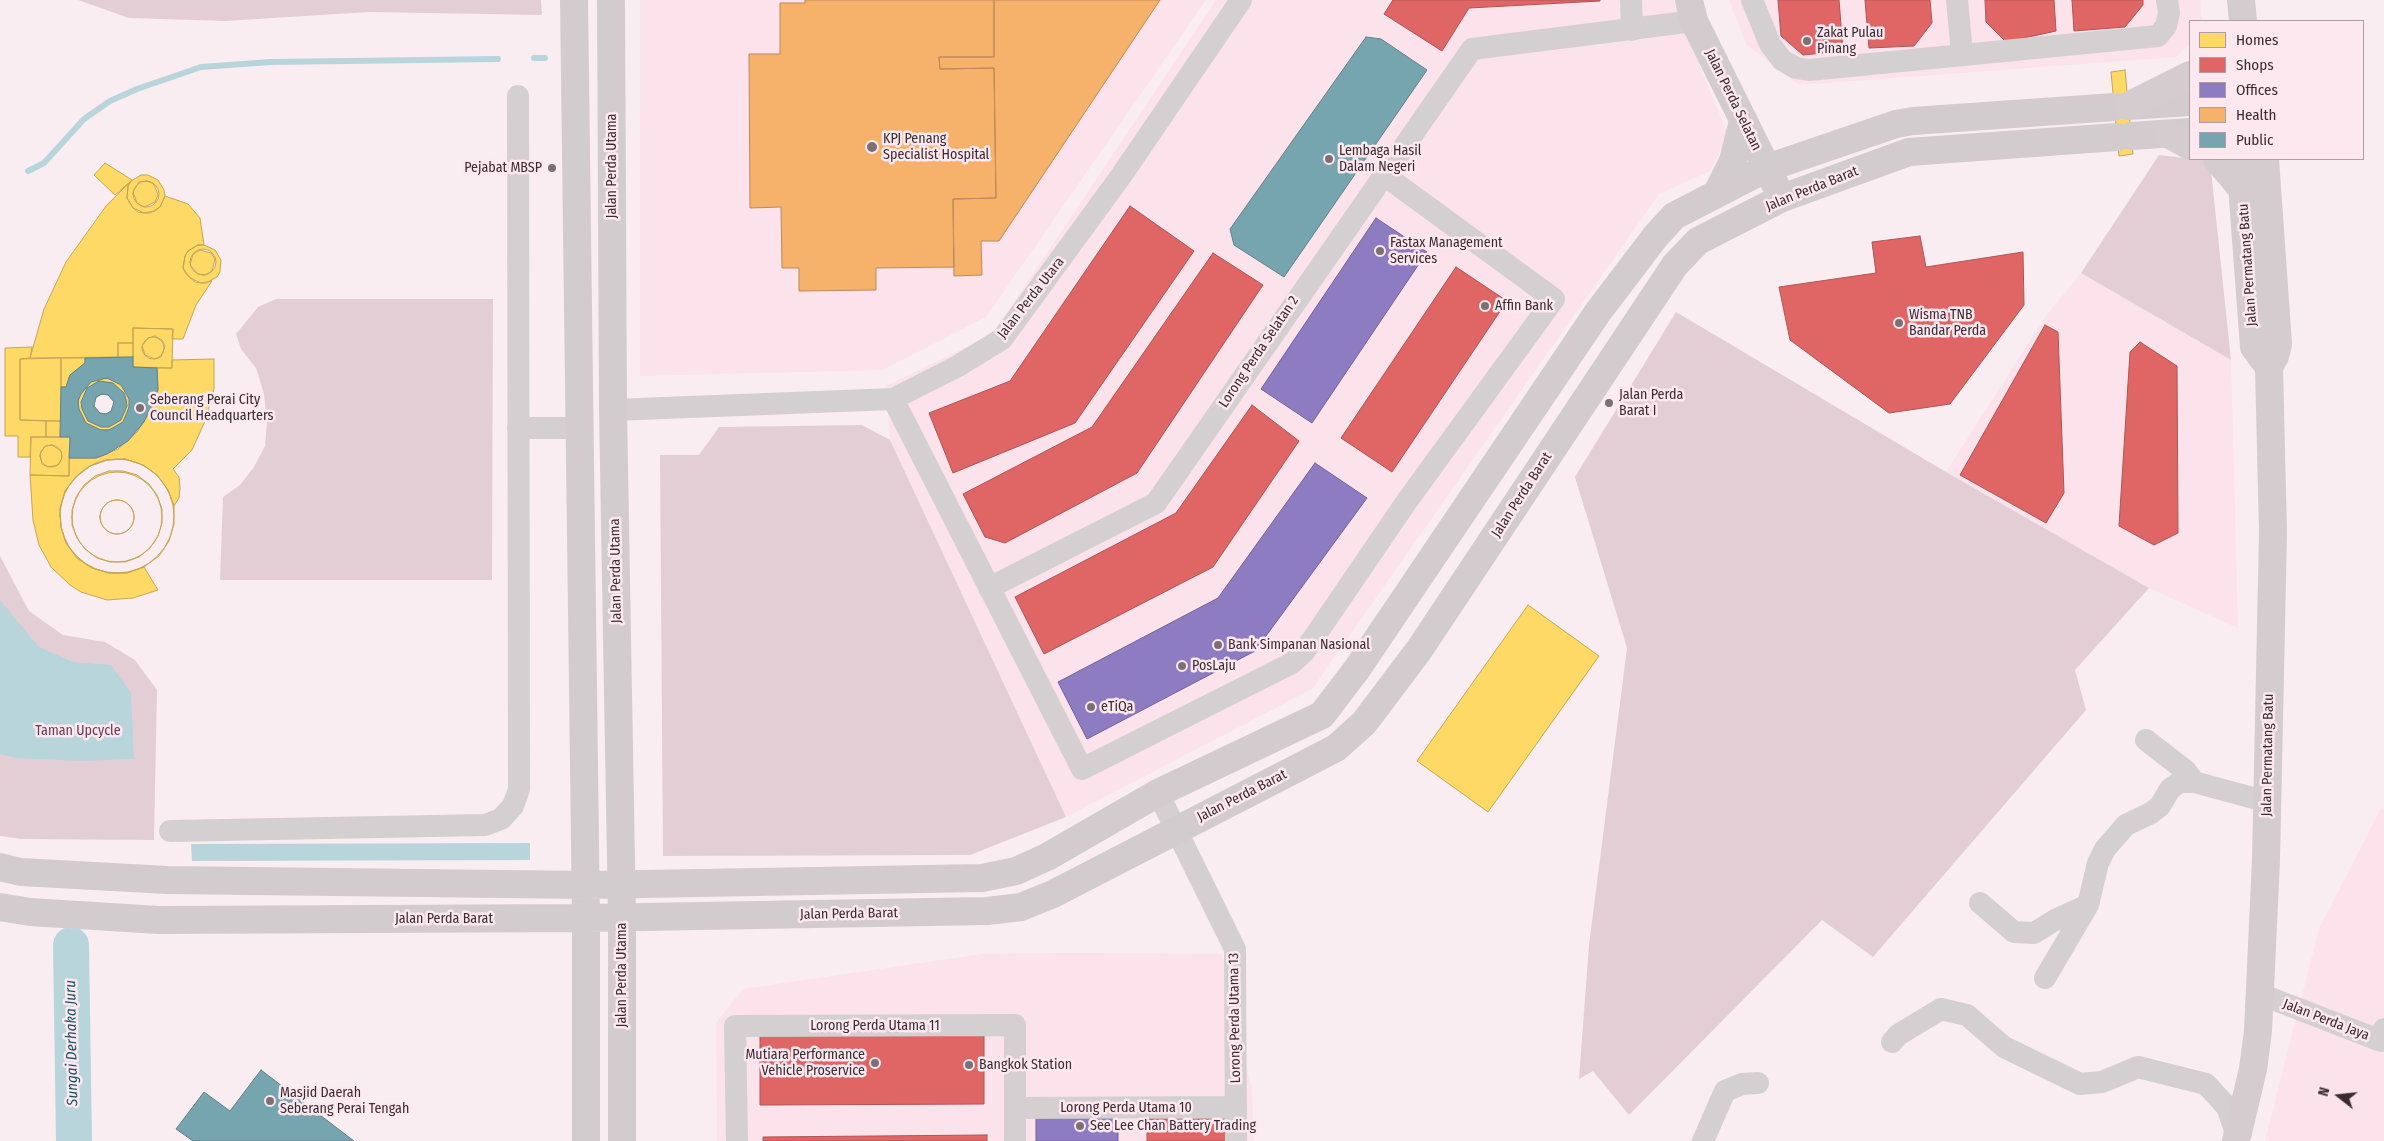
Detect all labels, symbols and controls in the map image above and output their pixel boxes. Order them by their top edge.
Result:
legend [2189,20,2364,160]
place label: Zakat Pulau Pinang [1817,25,1883,58]
text: Homes [2236,31,2278,49]
marker: Zakat Pulau Pinang [1801,35,1813,47]
street label: Jalan Perda Selatan [1701,47,1765,153]
text: Shops [2236,56,2274,74]
text: Offices [2236,81,2278,99]
text: Health [2236,106,2276,124]
street label: Jalan Perda Utama [604,114,620,218]
place label: KPJ Penang Specialist Hospital [883,131,989,164]
text: Public [2236,131,2273,149]
marker: KPJ Penang Specialist Hospital [865,140,879,154]
place label: Lembaga Hasil Dalam Negeri [1339,143,1422,176]
marker: Lembaga Hasil Dalam Negeri [1323,153,1335,165]
place label: Pejabat MBSP [464,160,542,176]
marker: Pejabat MBSP [546,162,558,174]
street label: Jalan Perda Barat [1763,163,1861,215]
street label: Jalan Permatang Batu [2235,203,2261,327]
place label: Fastax Management Services [1390,235,1503,268]
marker: Fastax Management Services [1374,245,1386,257]
street label: Jalan Perda Utara [994,254,1068,342]
street label: Lorong Perda Selatan 2 [1215,293,1303,411]
place label: Affin Bank [1495,298,1553,314]
marker: Affin Bank [1479,300,1491,312]
place label: Wisma TNB Bandar Perda [1909,307,1986,340]
marker: Wisma TNB Bandar Perda [1893,317,1905,329]
place label: Jalan Perda Barat I [1619,387,1683,420]
place label: Seberang Perai City Council Headquarters [150,392,274,424]
marker: Jalan Perda Barat I [1603,397,1615,409]
marker: Seberang Perai City Council Headquarters [134,402,146,414]
street label: Jalan Perda Barat [1488,449,1556,541]
street label: Jalan Perda Utama [607,518,625,624]
place label: Bank Simpanan Nasional [1228,637,1370,653]
marker: Bank Simpanan Nasional [1212,639,1224,651]
place label: PosLaju [1192,658,1236,674]
marker: PosLaju [1176,660,1188,672]
street label: Jalan Permatang Batu [2259,693,2277,817]
place label: eTiQa [1101,699,1133,715]
marker: eTiQa [1085,701,1097,713]
park label: Taman Upcycle [35,723,121,739]
street label: Jalan Perda Barat [1194,766,1290,826]
street label: Jalan Perda Barat [800,905,898,923]
street label: Jalan Perda Barat [395,911,493,927]
street label: Jalan Perda Utama [614,923,630,1027]
street label: Lorong Perda Utama 13 [1225,953,1245,1083]
water label: Sungai Derhaka Juru [62,980,82,1106]
street label: Jalan Perda Jaya [2280,996,2372,1044]
street label: Lorong Perda Utama 11 [810,1018,940,1034]
place label: Mutiara Performance Vehicle Proservice [745,1047,865,1080]
marker: Mutiara Performance Vehicle Proservice [869,1057,881,1069]
place label: Bangkok Station [979,1057,1072,1073]
marker: Bangkok Station [963,1059,975,1071]
north arrow [2314,1071,2364,1121]
place label: Masjid Daerah Seberang Perai Tengah [280,1085,409,1118]
text: N [2315,1085,2333,1098]
marker: Masjid Daerah Seberang Perai Tengah [264,1095,276,1107]
street label: Lorong Perda Utama 10 [1060,1100,1192,1116]
place label: See Lee Chan Battery Trading [1090,1118,1256,1134]
marker: See Lee Chan Battery Trading [1074,1120,1086,1132]

